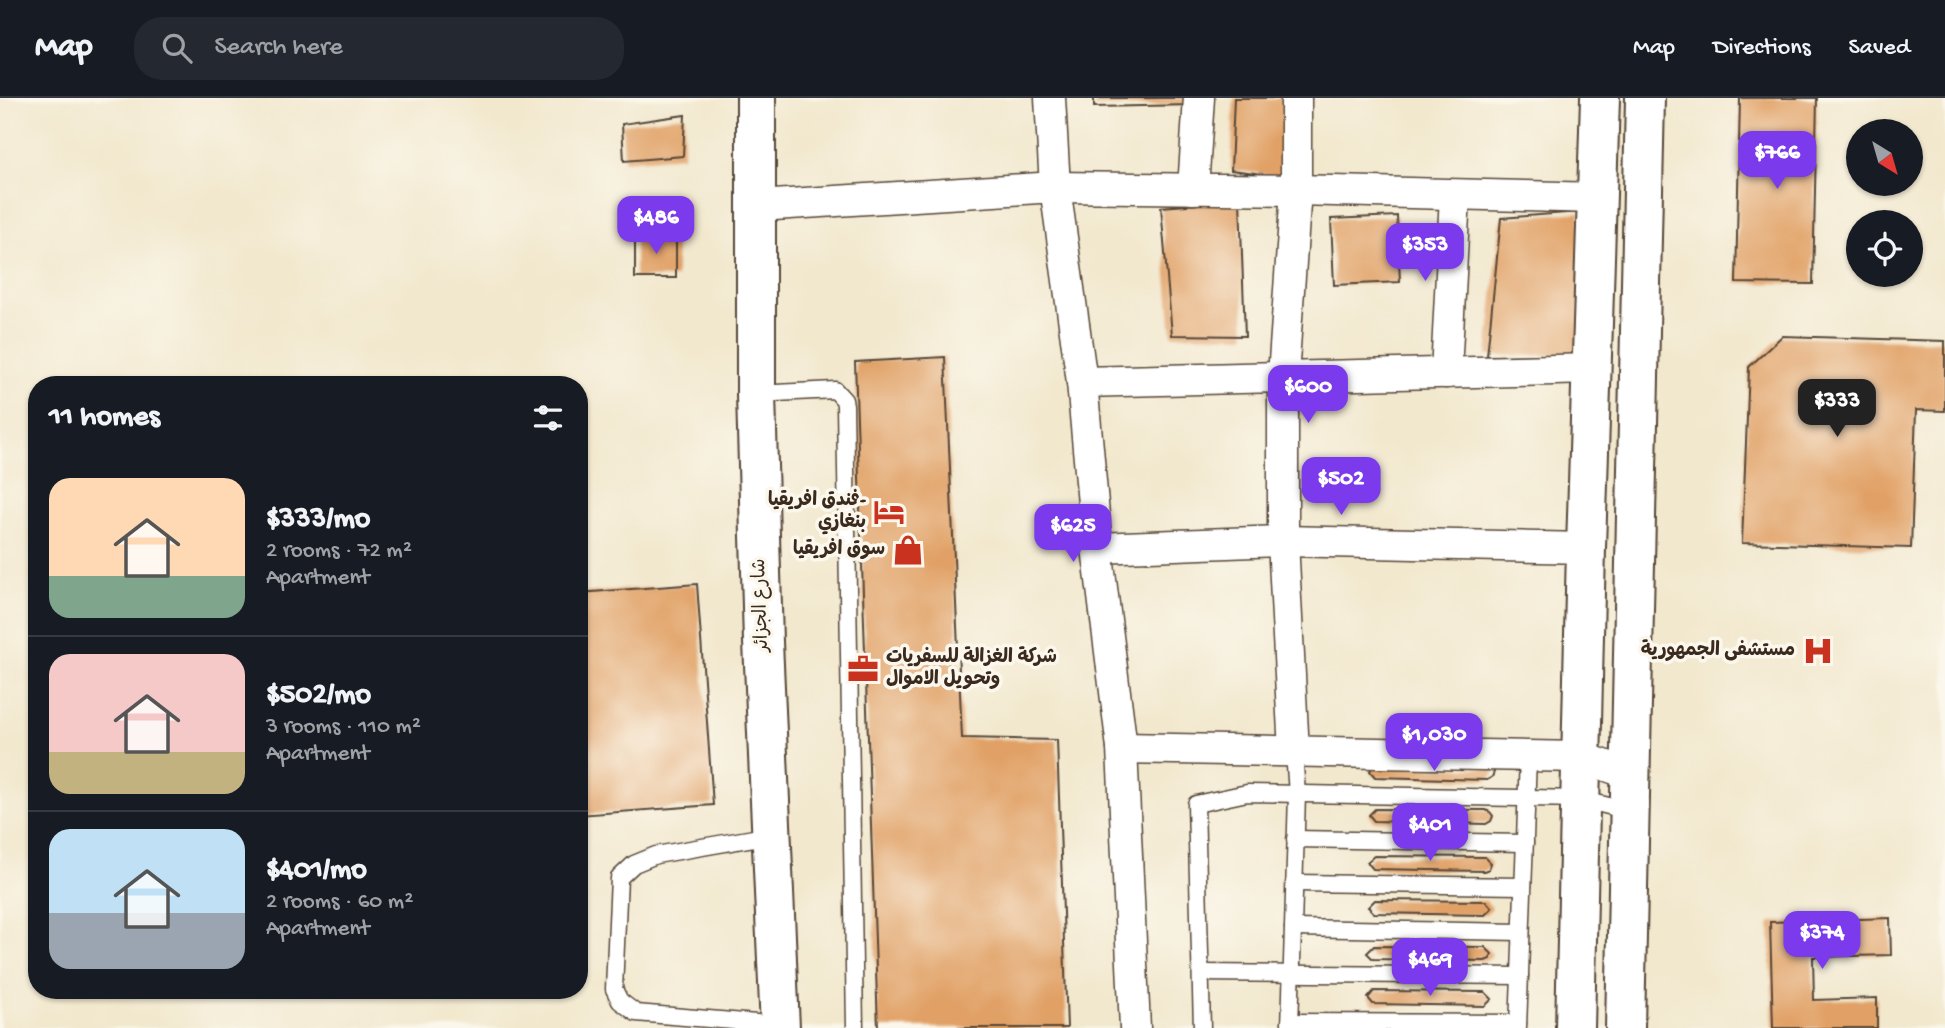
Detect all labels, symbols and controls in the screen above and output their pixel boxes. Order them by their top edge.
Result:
search box [134,17,624,80]
text: Map [35,29,92,67]
icon: search [158,29,196,67]
text: Search here [214,33,343,64]
text: Map [1633,34,1675,63]
text: Directions [1713,34,1811,63]
text: Saved [1849,34,1910,63]
north arrow [1846,119,1923,196]
map controls [1846,119,1923,287]
pin: $766 [1736,132,1818,191]
text: $766 [1754,140,1800,167]
pin: $486 [615,197,697,256]
text: $486 [633,205,679,232]
button: locate [1846,210,1923,287]
pin: $353 [1384,223,1466,283]
text: $353 [1402,232,1448,259]
pin: $600 [1267,366,1349,425]
text: $600 [1284,374,1332,401]
pin: $333 [1796,380,1878,439]
text: $333 [1814,388,1860,415]
icon: filters [529,399,567,437]
text: 11 homes [49,401,160,436]
pin: $502 [1300,458,1382,517]
text: $502 [1318,466,1364,493]
place label: فندق افريقيا- بنغازي [768,488,866,535]
hotel icon: فندق افريقيا- بنغازي [872,495,906,529]
text: $333/mo [266,503,370,538]
pin: $625 [1032,504,1114,564]
icon: home [105,506,189,590]
text: $625 [1050,513,1096,540]
shop icon: سوق افريقيا [891,533,925,567]
place label: سوق افريقيا [793,537,885,562]
text: 2 rooms · 72 m² [266,538,412,565]
street label: شارع الجزائر [749,558,775,654]
text: Apartment [266,565,370,592]
hospital icon: مستشفى الجمهورية [1801,634,1835,668]
place label: مستشفى الجمهورية [1641,639,1795,663]
place label: شركة الغزالة للسفريات وتحويل الاموال [886,646,1057,692]
office icon: شركة الغزالة للسفريات وتحويل الاموال [846,652,880,686]
text: $502/mo [266,679,371,714]
icon: home [105,682,189,766]
text: 3 rooms · 110 m² [266,714,421,741]
pin: $1,030 [1377,714,1491,773]
text: $1,030 [1402,722,1466,749]
text: Apartment [266,741,370,768]
pin: $401 [1389,804,1471,863]
text: $401 [1408,812,1452,839]
text: $401/mo [266,854,367,889]
icon: home [105,857,189,941]
text: 2 rooms · 60 m² [266,889,413,916]
pin: $374 [1781,912,1863,971]
text: Apartment [266,916,370,943]
text: $374 [1799,920,1845,947]
pin: $469 [1389,939,1471,998]
text: $469 [1408,947,1452,974]

